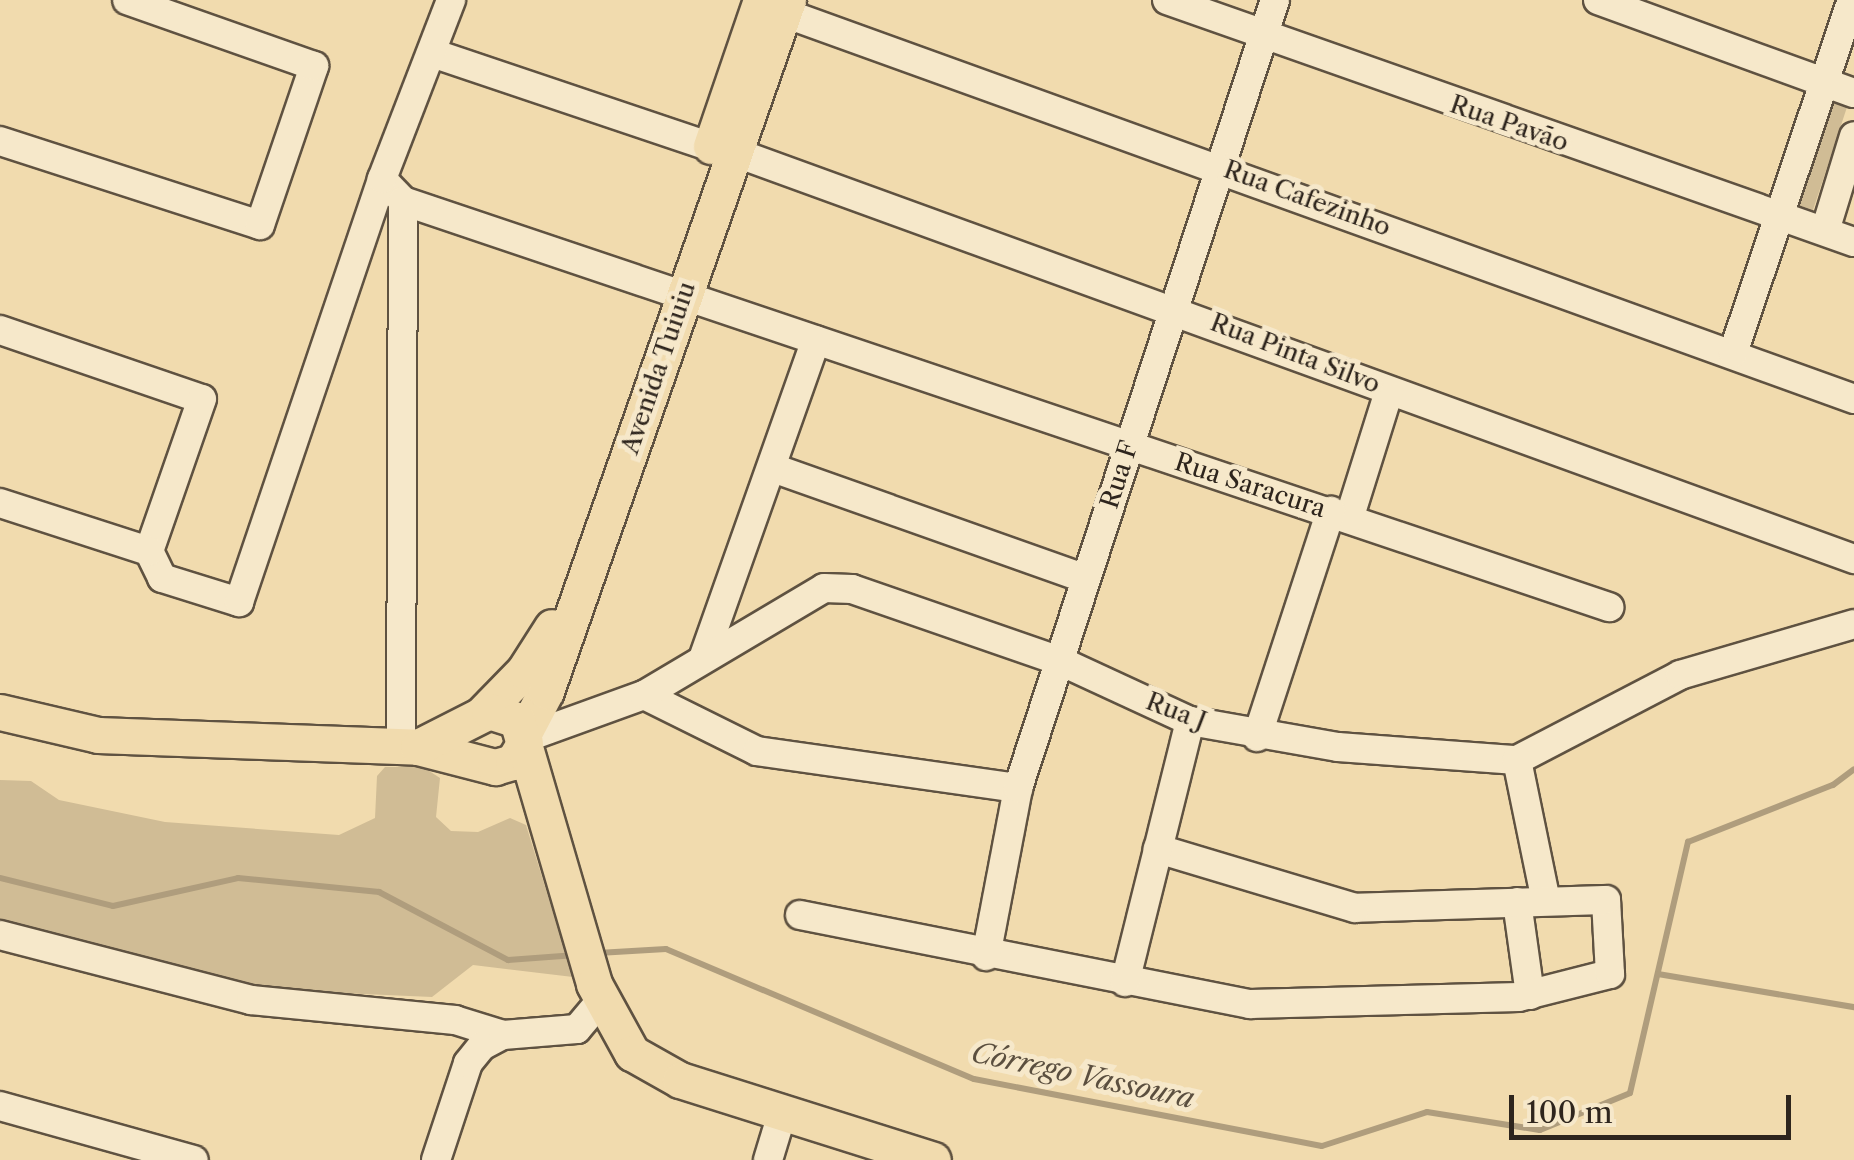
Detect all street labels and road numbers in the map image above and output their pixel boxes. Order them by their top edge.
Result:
street label: Rua Pavão [1446,90,1572,158]
street label: Rua Cafezinho [1219,155,1395,243]
street label: Avenida Tuiuiu [615,277,703,459]
street label: Rua Pinta Silvo [1206,308,1384,400]
street label: Rua F [1095,437,1145,513]
street label: Rua Saracura [1171,447,1329,525]
street label: Rua J [1141,687,1211,737]

